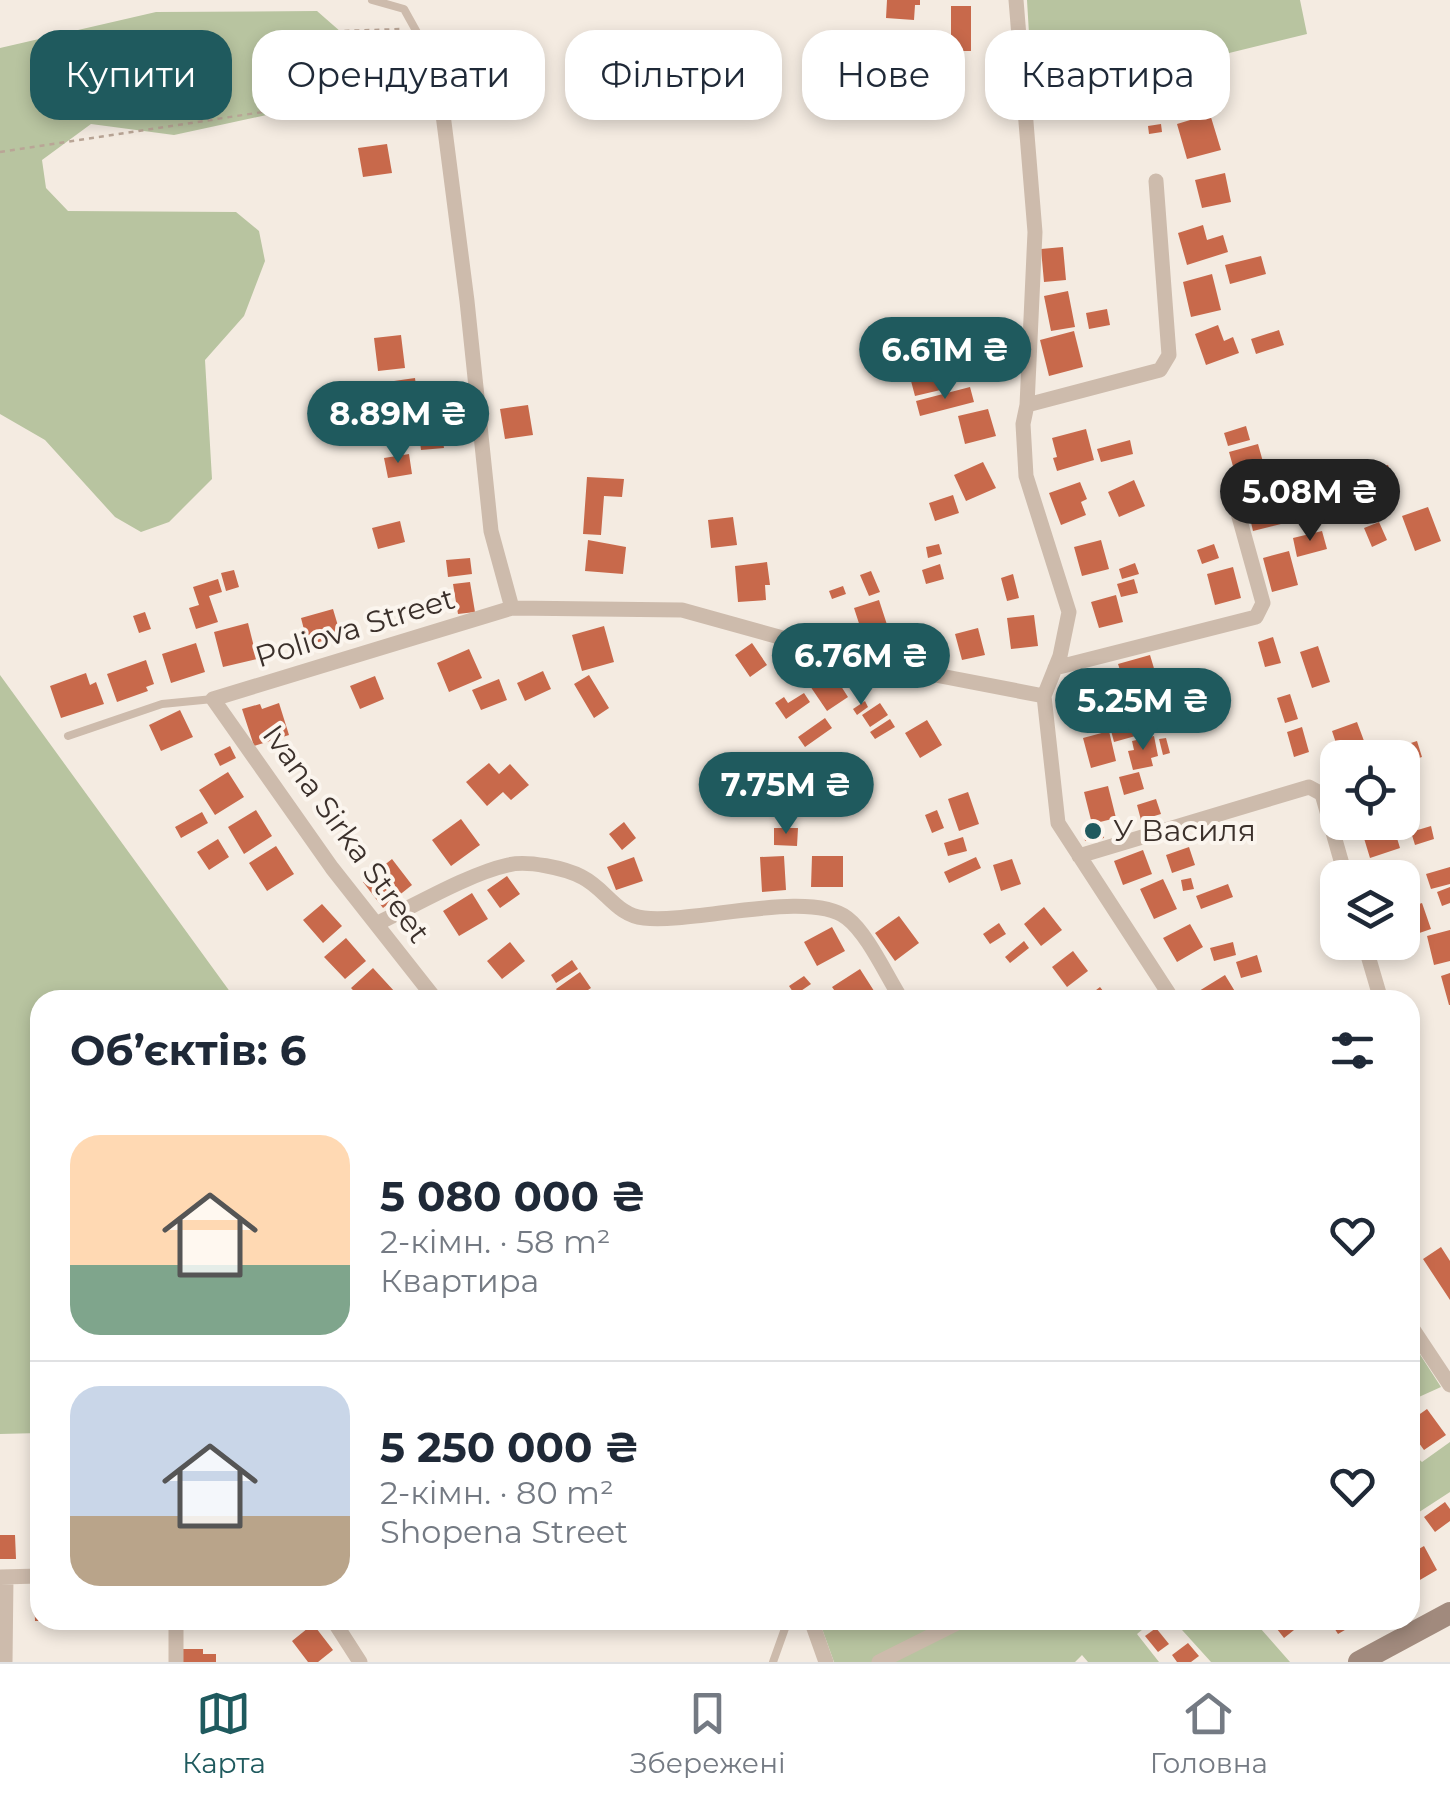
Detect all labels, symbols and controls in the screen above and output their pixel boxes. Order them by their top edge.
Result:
chip: Купити [30,30,232,120]
chip: Орендувати [252,30,545,120]
chip: Фільтри [565,30,782,120]
chip: Нове [802,30,965,120]
chip: Квартира [985,30,1230,120]
pin: 6.61M ₴ [853,317,1037,402]
text: 6.61M ₴ [881,330,1009,369]
pin: 8.89M ₴ [306,381,490,466]
text: 8.89M ₴ [329,394,467,433]
pin: 5.08M ₴ [1218,459,1402,544]
text: 5.08M ₴ [1242,472,1378,511]
street label: Poliova Street [251,580,459,675]
pin: 6.76M ₴ [769,623,953,708]
text: 6.76M ₴ [794,636,928,675]
pin: 5.25M ₴ [1051,668,1235,753]
text: 5.25M ₴ [1077,681,1209,720]
street label: Ivana Sirka Street [255,717,438,950]
map controls [1320,740,1420,960]
button: locate [1320,740,1420,840]
pin: 7.75M ₴ [694,752,878,837]
text: 7.75M ₴ [721,765,851,804]
place label: У Василя [1113,812,1256,849]
marker: У Василя [1082,820,1104,842]
button: layers [1320,860,1420,960]
icon: filters [1325,1023,1380,1078]
text: Об’єктів: 6 [70,1024,306,1076]
text: 5 080 000 ₴ [380,1170,646,1222]
icon: home [150,1175,270,1295]
icon: heart [1325,1208,1380,1263]
text: 2-кімн. · 58 m² [380,1222,611,1261]
text: Квартира [380,1261,539,1300]
text: 5 250 000 ₴ [380,1421,639,1473]
icon: home [150,1426,270,1546]
icon: heart [1325,1459,1380,1514]
text: 2-кімн. · 80 m² [380,1473,614,1512]
text: Shopena Street [380,1512,628,1551]
tab: Карта [182,1686,266,1780]
tab: Збережені [630,1686,786,1780]
tab: Головна [1150,1686,1268,1780]

